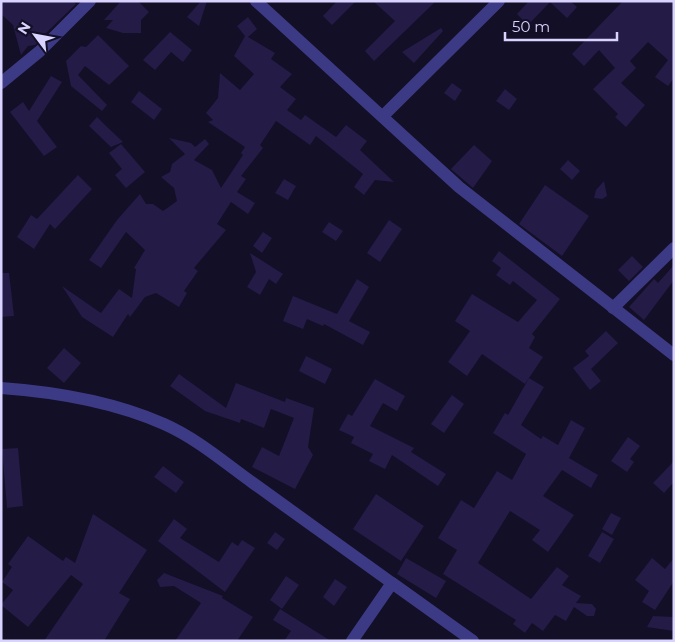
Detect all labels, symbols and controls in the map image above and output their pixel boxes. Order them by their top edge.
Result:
north arrow [10,10,60,60]
scale bar [505,10,618,42]
text: 50 m [512,17,550,36]
text: N [13,19,35,38]

